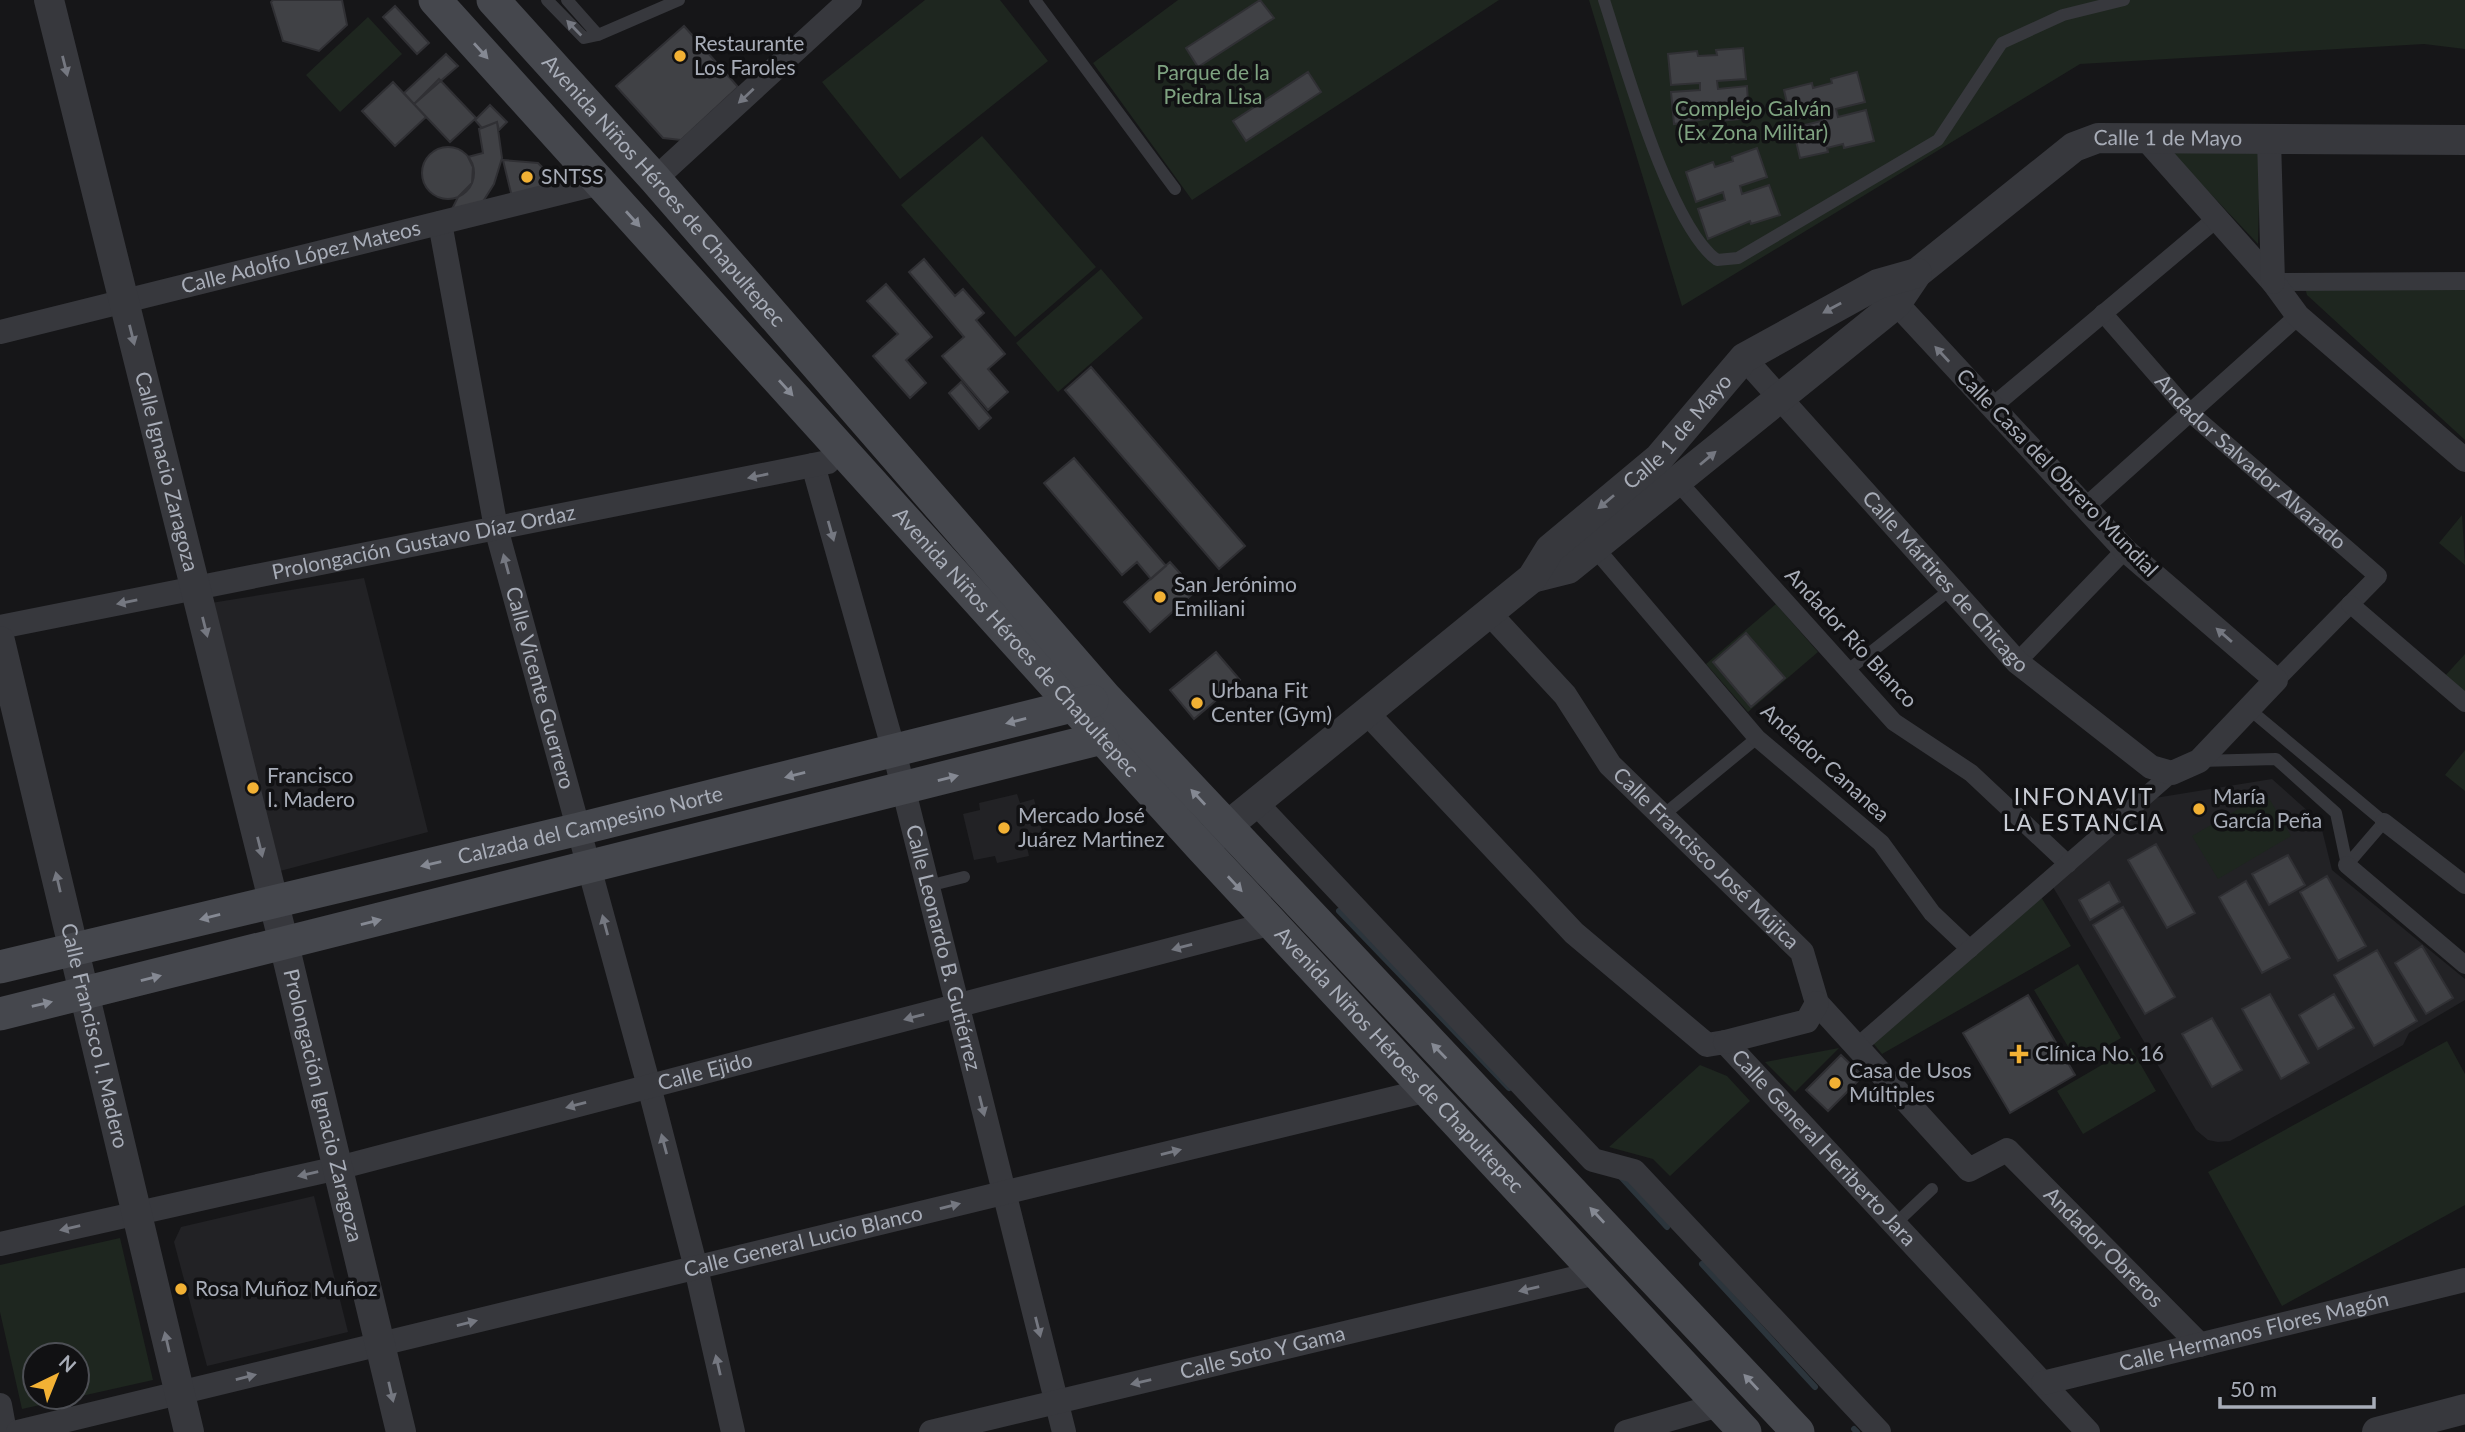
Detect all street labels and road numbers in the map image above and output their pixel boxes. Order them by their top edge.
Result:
street label: Avenida Niños Héroes de Chapultepec [538,49,791,331]
street label: Calle 1 de Mayo [2093,124,2242,150]
street label: Calle Adolfo López Mateos [178,214,423,298]
street label: Calle Casa del Obrero Mundial [1952,363,2164,581]
street label: Calle 1 de Mayo [1617,368,1736,494]
street label: Andador Salvador Alvarado [2151,368,2352,554]
street label: Calle Ignacio Zaragoza [131,369,205,574]
street label: Calle Mártires de Chicago [1858,485,2034,677]
street label: Prolongación Gustavo Díaz Ordaz [269,499,577,584]
street label: Avenida Niños Héroes de Chapultepec [889,501,1145,781]
street label: Andador Río Blanco [1781,562,1923,712]
street label: Calle Vicente Guerrero [502,584,581,792]
street label: Andador Cananea [1757,698,1895,826]
street label: Calle Francisco José Mújica [1609,761,1805,954]
street label: Calzada del Campesino Norte [455,780,725,868]
street label: Calle Leonardo B. Gutiérrez [902,822,987,1073]
street label: Calle Francisco I. Madero [57,920,135,1151]
street label: Avenida Niños Héroes de Chapultepec [1270,921,1530,1197]
street label: Prolongación Ignacio Zaragoza [279,966,369,1244]
street label: Calle General Heriberto Jara [1727,1044,1922,1250]
street label: Calle Ejido [655,1046,755,1095]
street label: Andador Obreros [2040,1181,2169,1312]
street label: Calle General Lucio Blanco [681,1199,925,1281]
street label: Calle Hermanos Flores Magón [2116,1285,2391,1375]
street label: Calle Soto Y Gama [1177,1319,1347,1383]

